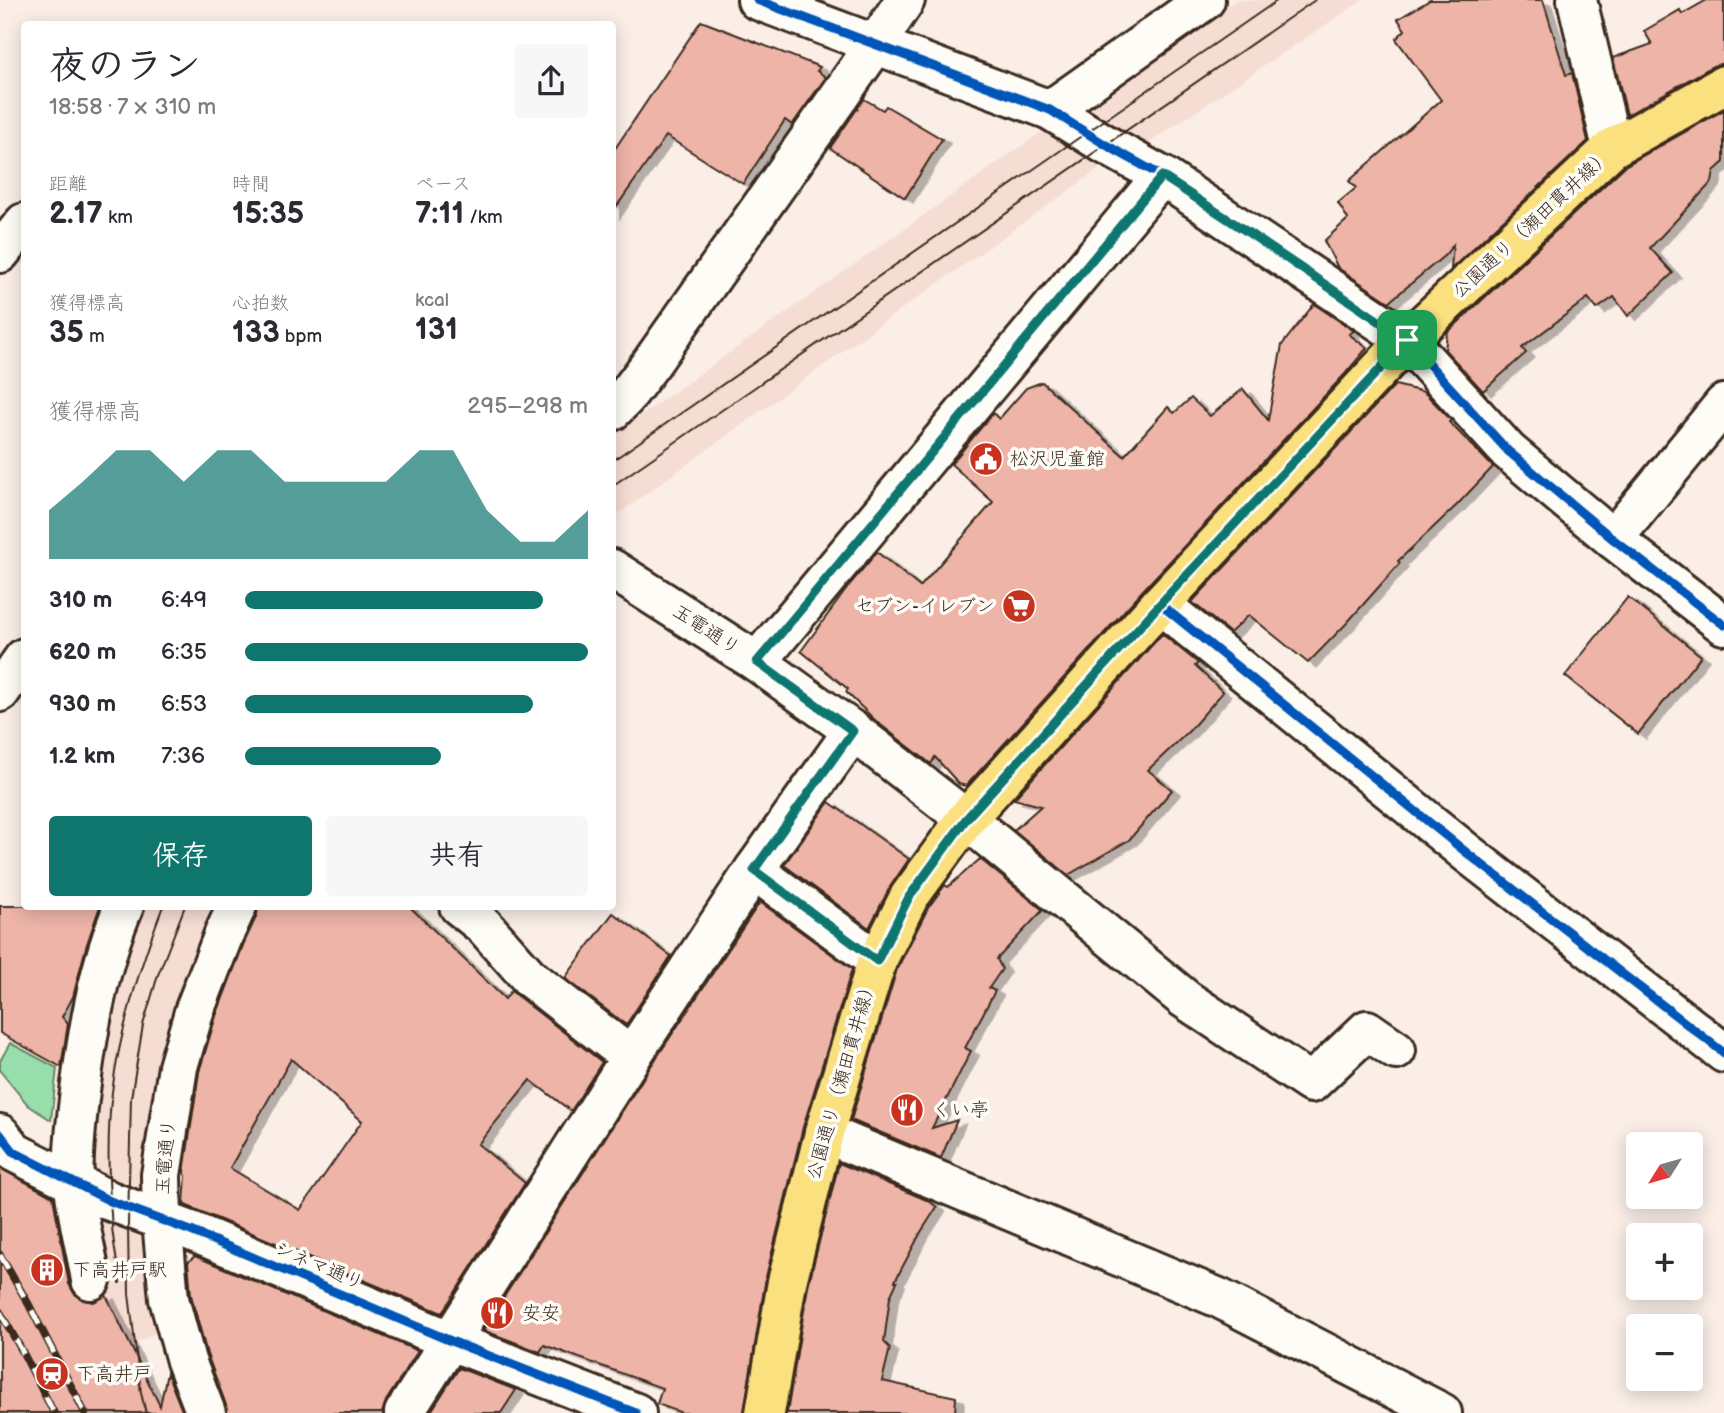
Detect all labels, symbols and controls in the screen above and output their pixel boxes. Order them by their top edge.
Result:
text: 夜のラン [49,44,201,89]
button: share [514,44,588,118]
text: 18:58 · 7 × 310 m [49,93,216,121]
street label: 公園通り（瀬田貫井線） [1448,144,1616,304]
text: 距離 [49,173,87,196]
text: 時間 [232,173,270,196]
text: ペース [415,173,471,196]
text: 2.17 [49,196,103,232]
text: 15:35 [232,196,304,232]
text: 7:11 [415,196,464,232]
text: km [103,206,133,229]
text: /km [464,206,503,229]
text: kcal [415,289,449,312]
text: 獲得標高 [49,292,125,315]
text: 心拍数 [232,292,289,315]
pin [1377,310,1437,370]
text: 131 [415,312,458,348]
text: 35 [49,315,84,351]
text: 133 [232,315,280,351]
icon: arrive [1388,321,1426,359]
text: m [84,325,105,348]
text: bpm [280,325,322,348]
text: 295–298 m [467,392,588,420]
text: 獲得標高 [49,398,141,426]
public building icon: 松沢児童館 [967,440,1005,478]
place label: 松沢児童館 [1010,448,1105,471]
text: 310 m [49,586,112,614]
text: 6:49 [161,586,207,614]
supermarket icon: セブン-イレブン [1000,587,1038,625]
place label: セブン-イレブン [855,595,995,618]
street label: 玉電通り [668,600,744,660]
text: 620 m [49,638,116,666]
text: 6:35 [161,638,207,666]
text: 930 m [49,690,116,718]
text: 6:53 [161,690,207,718]
text: 1.2 km [49,742,115,770]
text: 7:36 [161,742,205,770]
button: 保存 [49,816,312,896]
button: 共有 [326,816,588,896]
street label: 公園通り（瀬田貫井線） [802,975,882,1183]
restaurant icon: くい亭 [888,1091,926,1129]
place label: くい亭 [932,1099,989,1122]
street label: 玉電通り [151,1118,181,1196]
north arrow [1626,1132,1703,1209]
map controls [1626,1132,1703,1391]
button: + [1626,1223,1703,1300]
street label: シネマ通り [271,1237,367,1295]
building icon: 下高井戸駅 [28,1251,66,1289]
place label: 下高井戸駅 [72,1259,167,1282]
restaurant icon: 安安 [478,1294,516,1332]
place label: 安安 [522,1302,560,1325]
button: − [1626,1314,1703,1391]
station icon: 下高井戸 [33,1355,71,1393]
place label: 下高井戸 [76,1363,152,1386]

